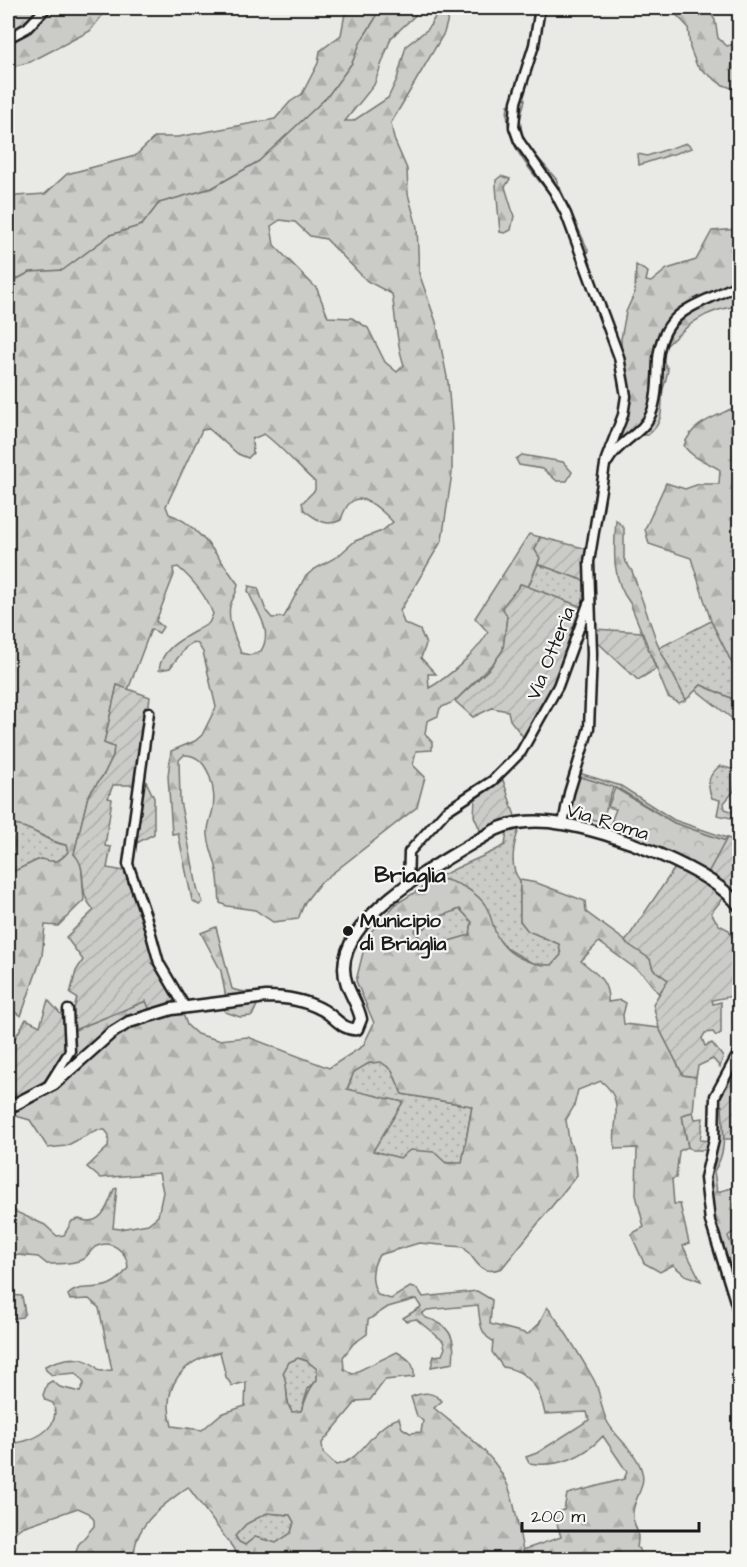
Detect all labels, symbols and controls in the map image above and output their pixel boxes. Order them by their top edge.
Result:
street label: Via Otteria [520,603,582,704]
street label: Via Roma [563,796,652,848]
district label: Briaglia [374,860,447,892]
place label: Municipio di Briaglia [359,907,447,959]
marker: Municipio di Briaglia [341,924,355,938]
scale bar [522,1495,699,1533]
text: 200 m [531,1504,585,1529]

